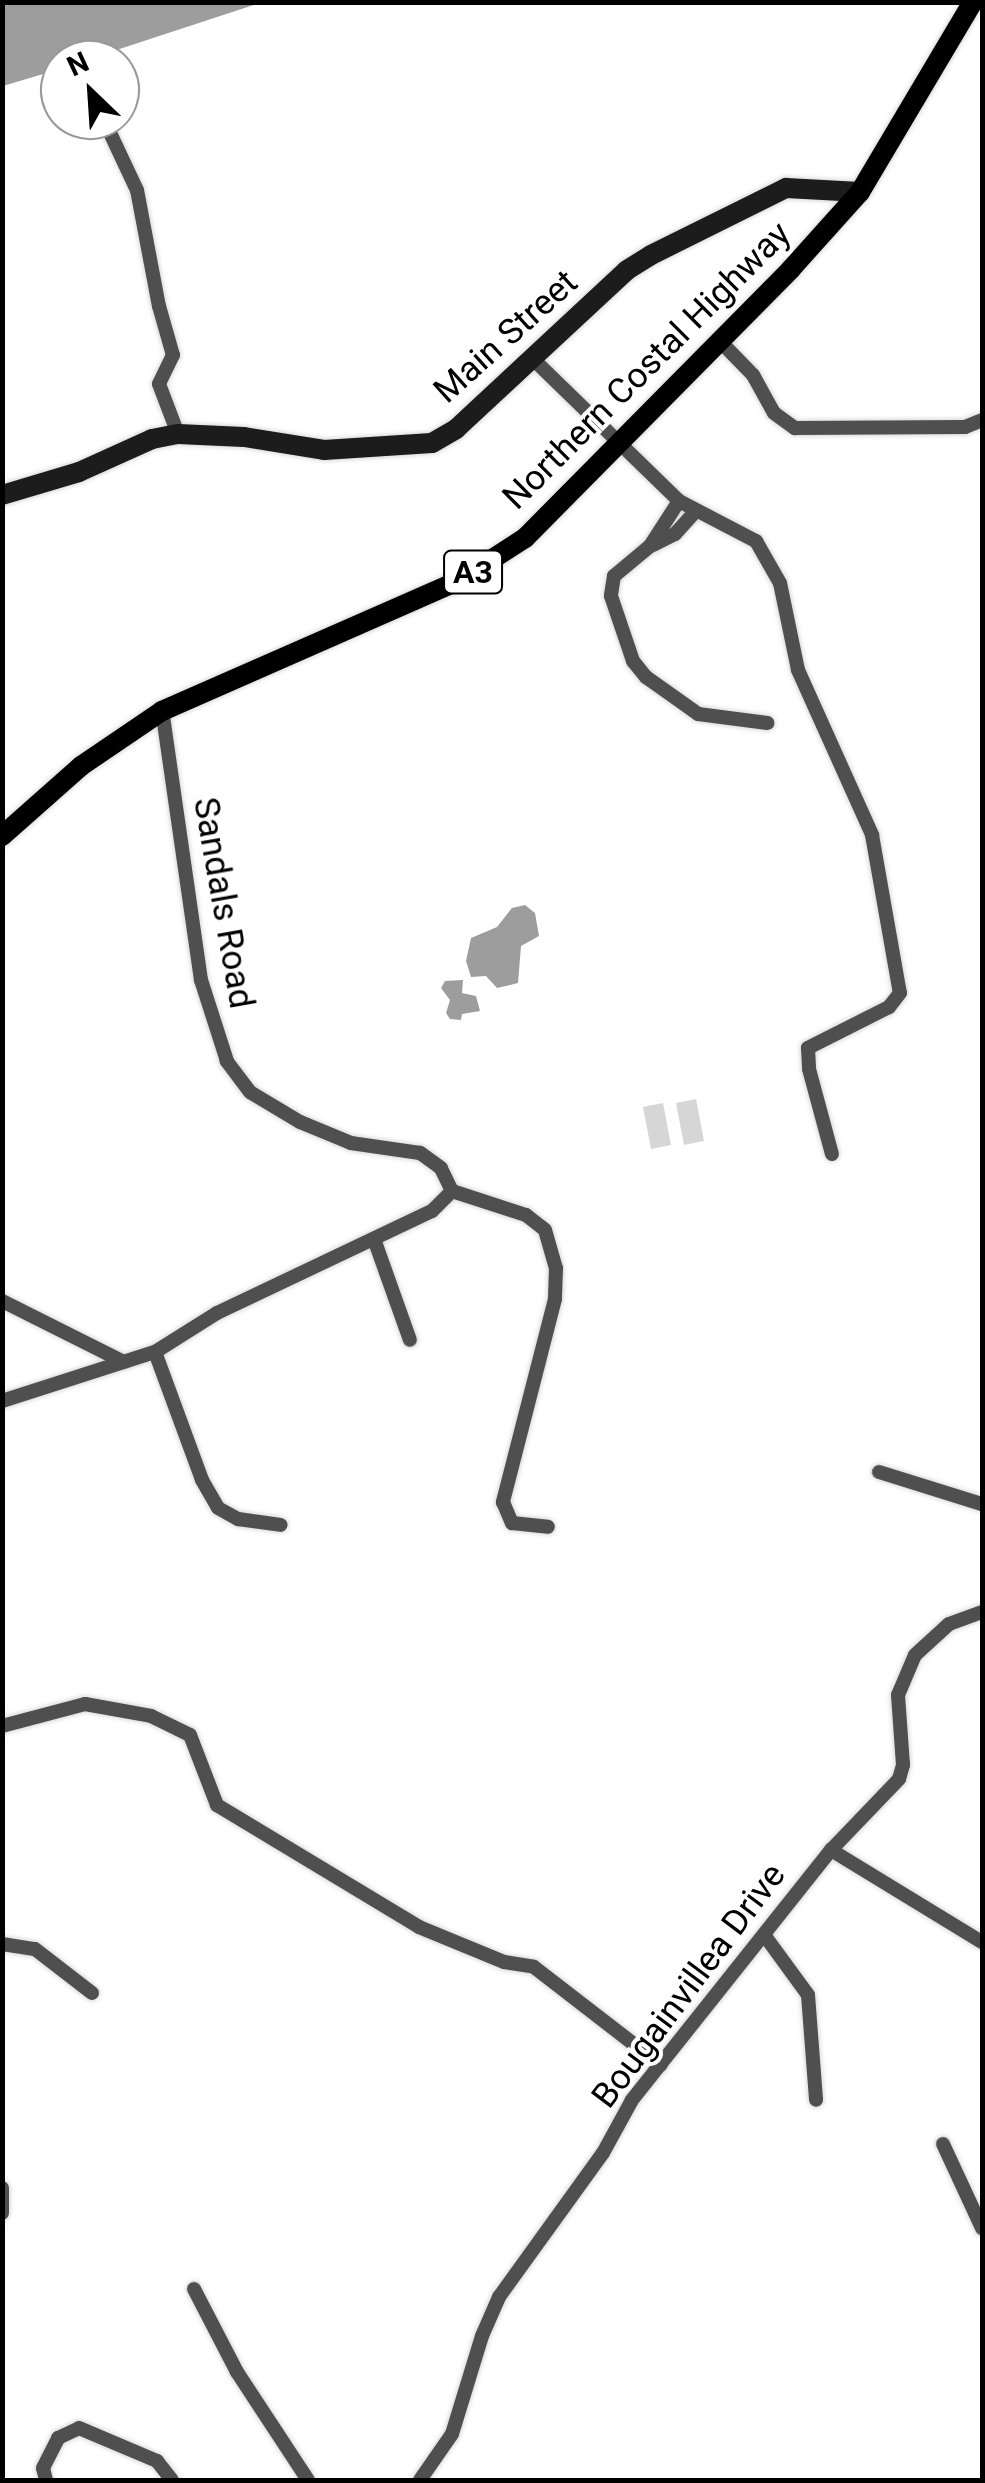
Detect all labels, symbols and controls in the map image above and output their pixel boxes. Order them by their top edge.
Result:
north arrow [40,40,140,140]
text: N [62,45,94,83]
street label: Northern Costal Highway [494,213,800,519]
street label: Main Street [426,262,586,412]
road number: A3 [443,545,503,599]
street label: Sandals Road [184,794,262,1012]
street label: Bougainvillea Drive [583,1856,795,2116]

